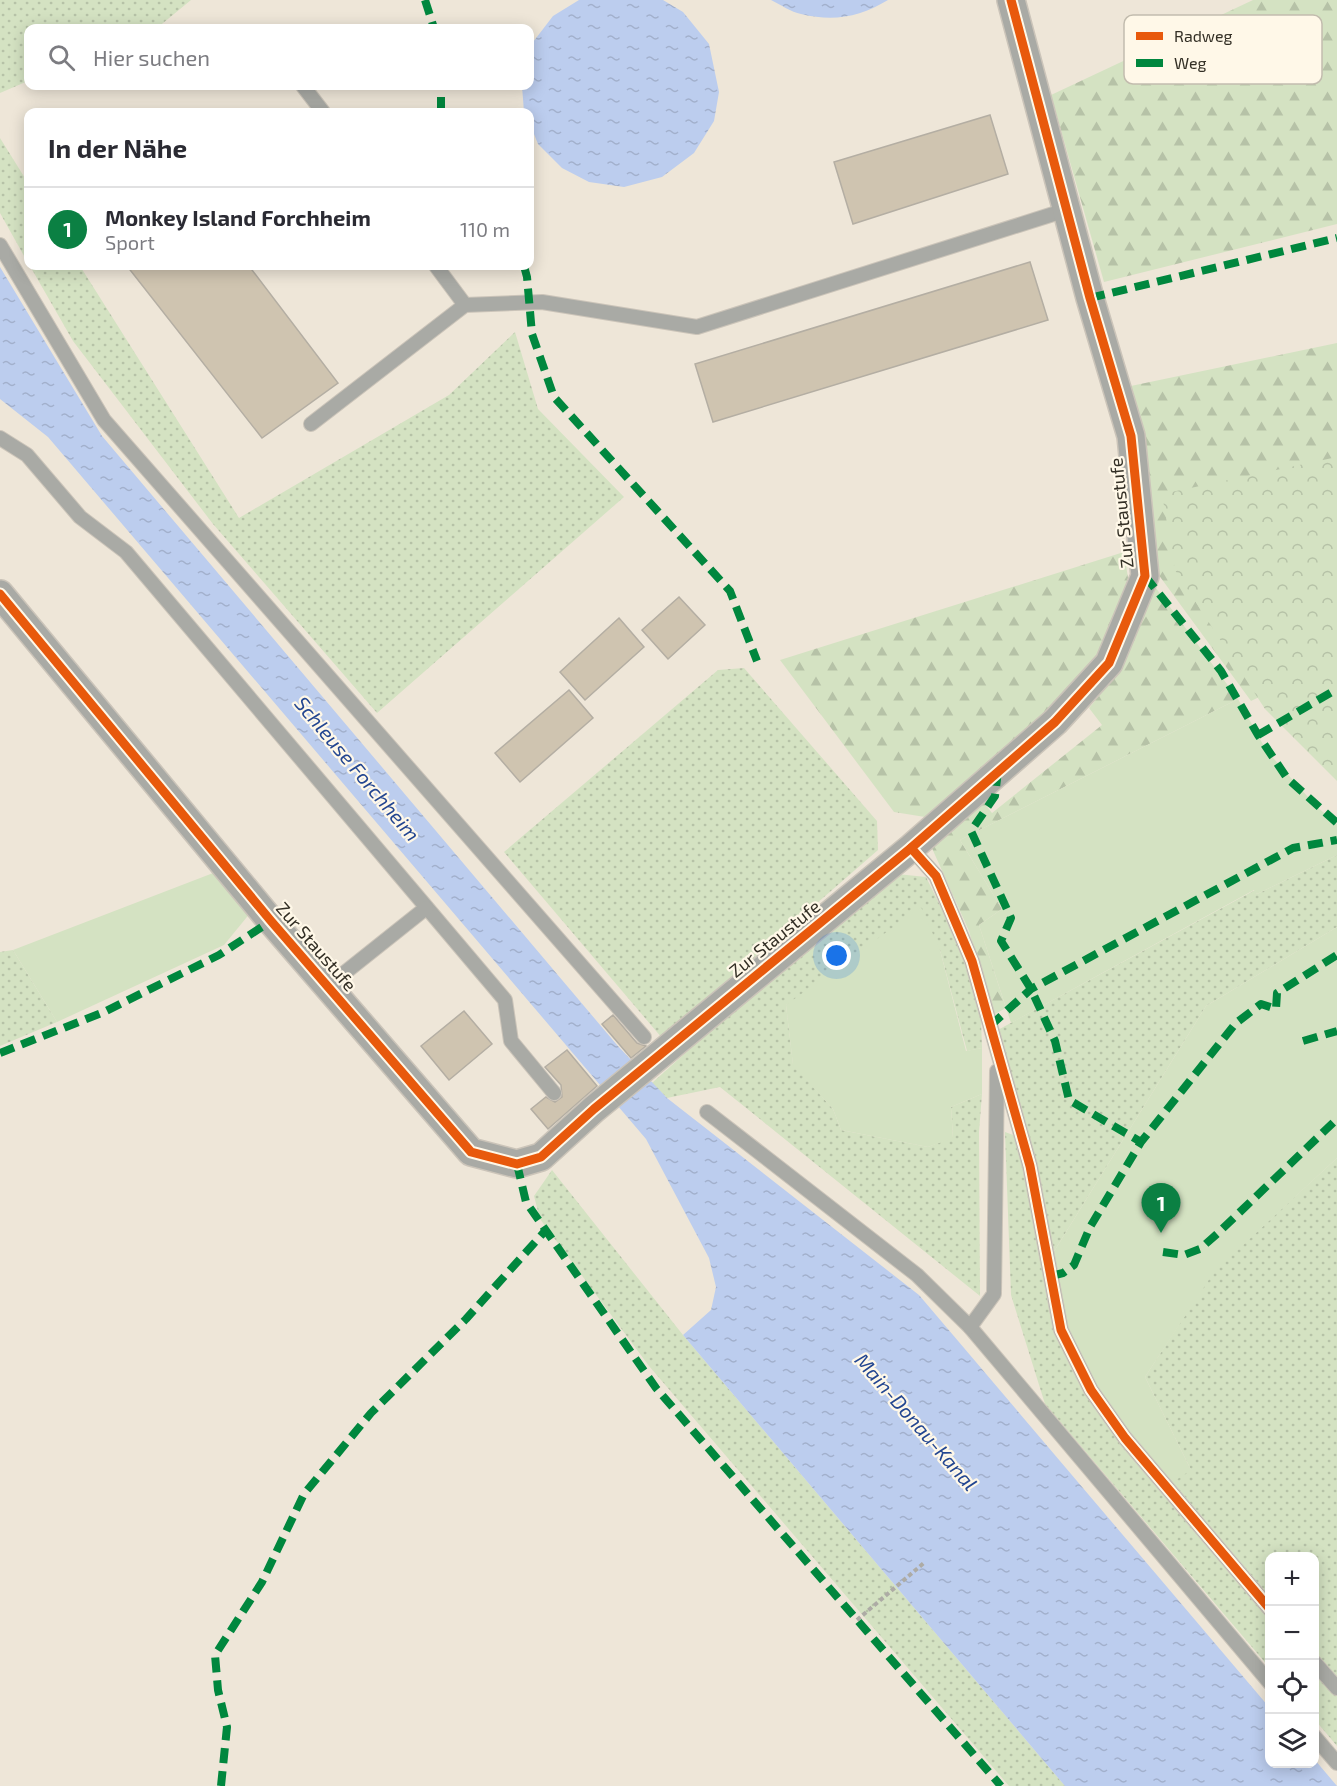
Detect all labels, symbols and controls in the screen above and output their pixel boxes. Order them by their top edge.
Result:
legend [1124,15,1322,84]
search box [24,24,534,90]
text: Radweg [1174,26,1233,45]
icon: search [45,41,78,74]
text: Hier suchen [93,44,210,70]
text: Weg [1174,53,1206,72]
text: In der Nähe [48,132,187,163]
text: Monkey Island Forchheim [105,204,371,230]
text: 1 [63,217,72,241]
text: 110 m [460,217,510,241]
text: Sport [105,230,155,254]
street label: Zur Staustufe [1104,457,1138,569]
water label: Schleuse Forchheim [290,691,425,845]
street label: Zur Staustufe [724,895,824,982]
street label: Zur Staustufe [272,897,361,995]
your location [822,941,851,970]
pin: 1 [1142,1184,1180,1233]
water label: Main-Donau-Kanal [851,1348,983,1495]
map controls [1265,1552,1319,1768]
button: + [1265,1552,1319,1606]
button: − [1265,1606,1319,1660]
button: locate [1265,1660,1319,1714]
button: layers [1265,1714,1319,1768]

